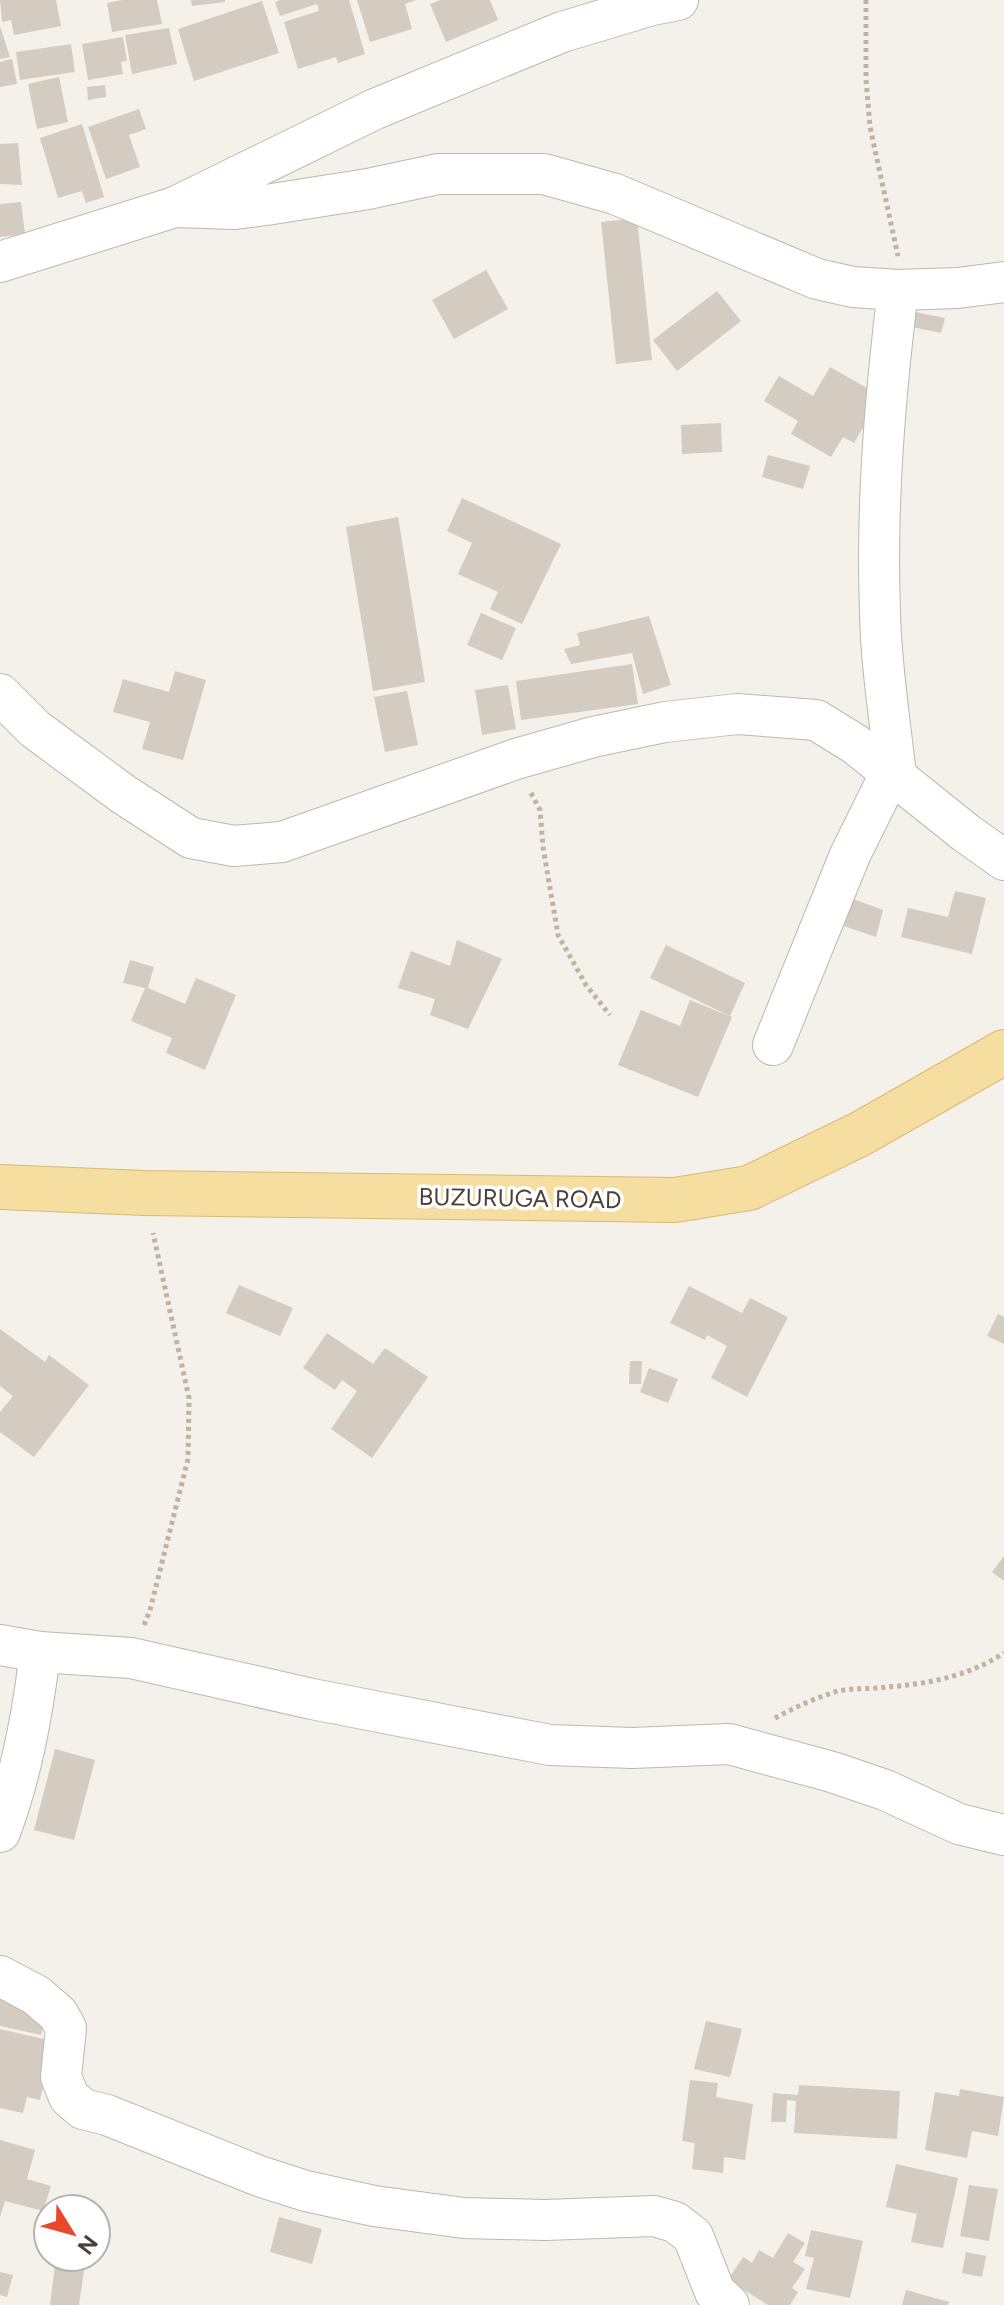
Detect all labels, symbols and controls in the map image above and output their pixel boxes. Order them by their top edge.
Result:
street label: BUZURUGA ROAD [418,1182,622,1214]
north arrow [32,2193,112,2273]
text: N [72,2230,103,2260]

